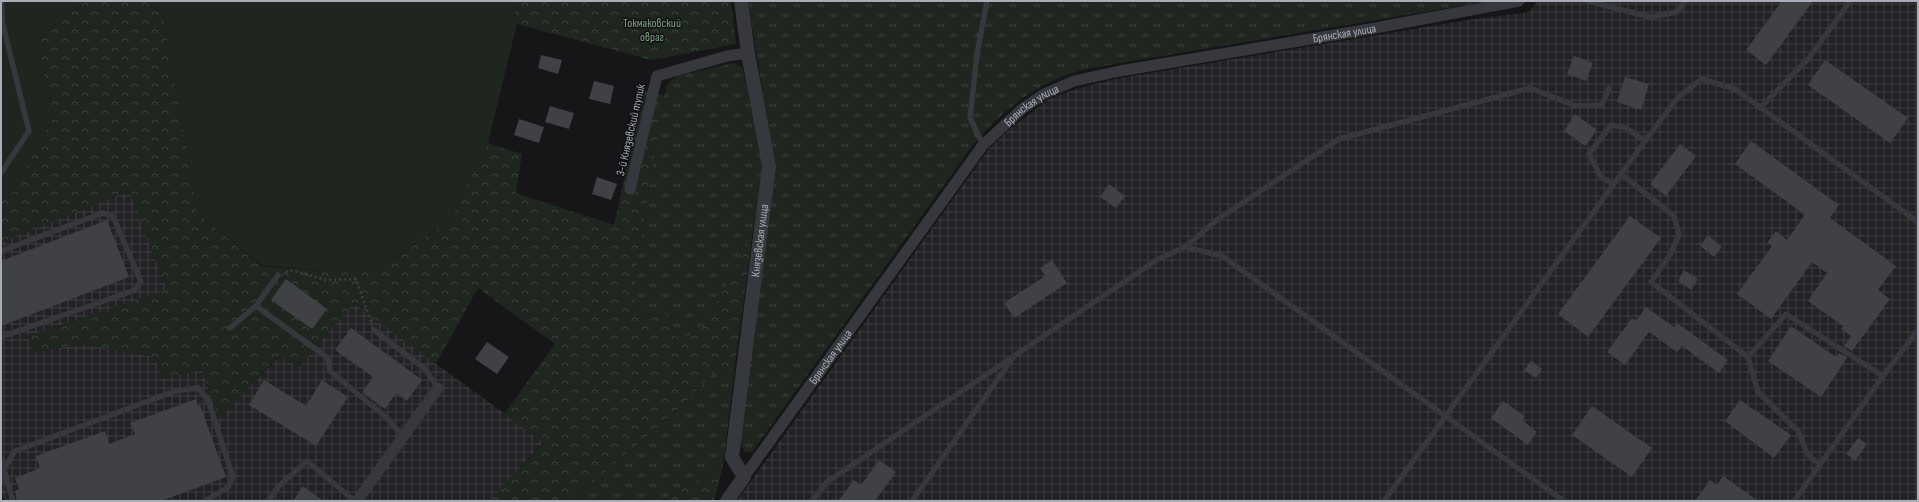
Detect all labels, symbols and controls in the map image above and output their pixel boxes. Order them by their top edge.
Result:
park label: Токмаковский овраг [623,16,681,45]
street label: Брянская улица [1311,20,1378,46]
street label: Брянская улица [1001,81,1061,130]
street label: 3-й Князевский тупик [613,82,649,177]
street label: Князевская улица [748,203,772,278]
street label: Брянская улица [806,326,855,387]

